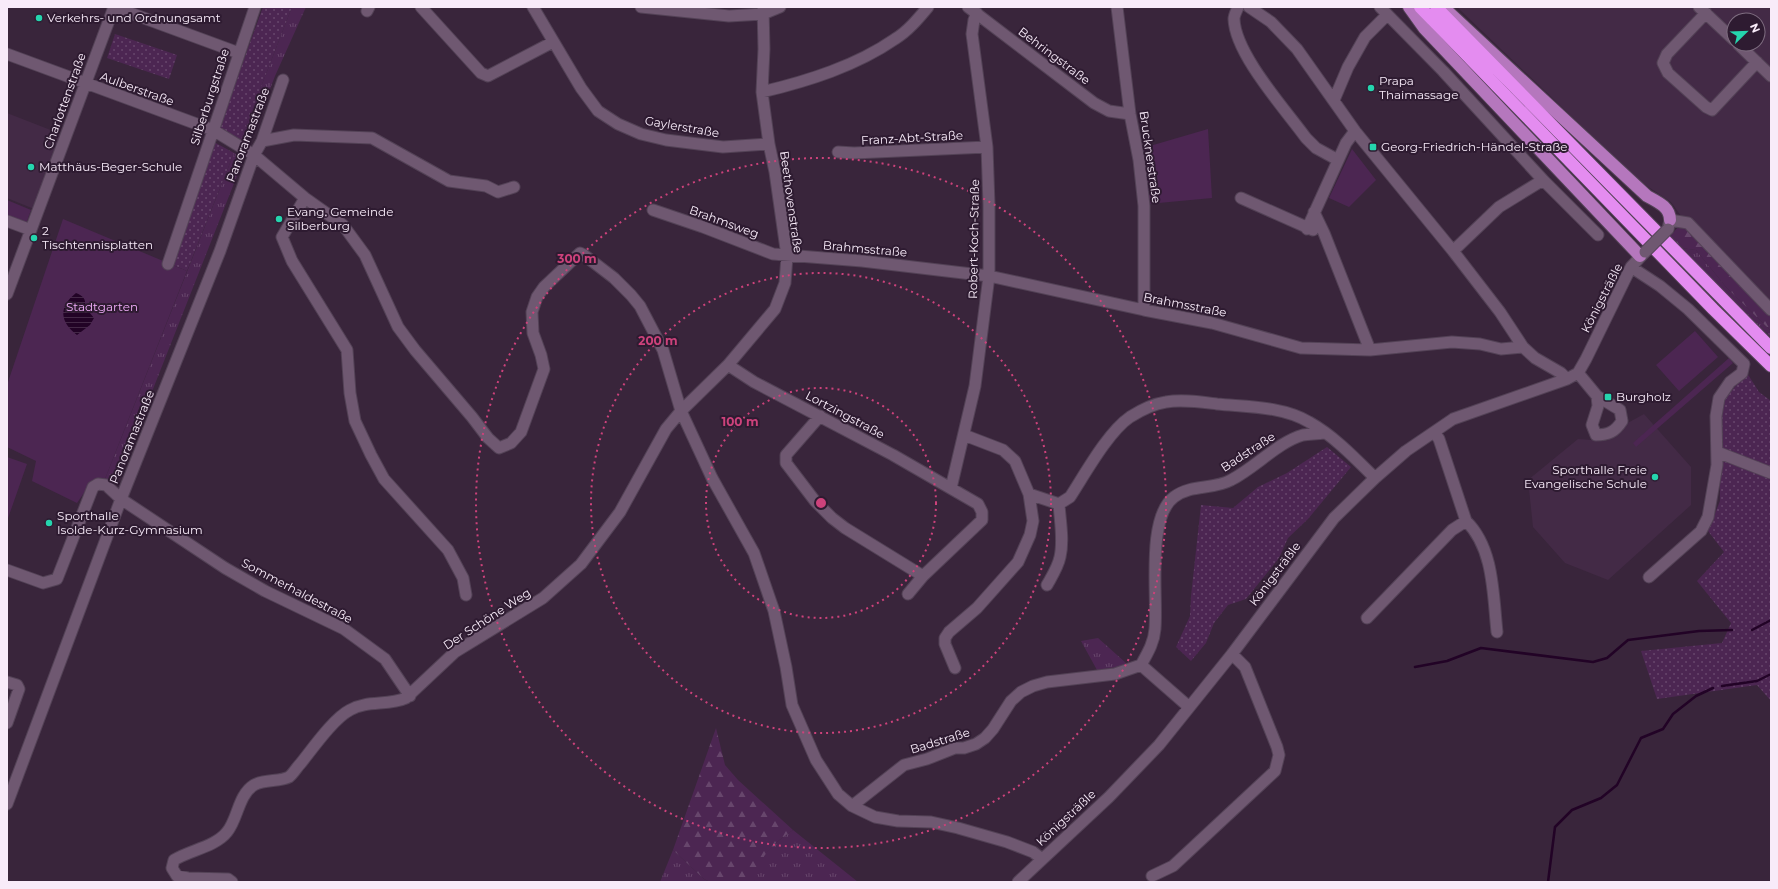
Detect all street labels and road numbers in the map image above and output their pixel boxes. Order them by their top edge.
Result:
street label: Behringstraße [1015,24,1093,87]
street label: Silberburgstraße [187,47,232,147]
street label: Charlottenstraße [40,51,89,151]
street label: Aulberstraße [98,68,176,109]
street label: Panoramastraße [223,86,272,184]
street label: Brucknerstraße [1137,110,1164,204]
street label: Gaylerstraße [644,113,720,140]
street label: Franz-Abt-Straße [861,127,963,148]
street label: Beethovenstraße [777,150,806,254]
street label: Robert-Koch-Straße [965,179,982,299]
street label: Brahmsweg [687,202,761,241]
street label: Brahmsstraße [822,237,908,260]
street label: Königsträßle [1578,261,1625,335]
street label: Brahmsstraße [1142,289,1228,320]
street label: Lortzingstraße [803,387,887,442]
street label: Panoramastraße [106,388,157,486]
street label: Badstraße [1218,428,1278,475]
street label: Königsträßle [1246,539,1303,609]
street label: Sommerhaldestraße [239,555,355,626]
street label: Der Schöne Weg [440,585,533,652]
street label: Badstraße [908,724,972,757]
street label: Königsträßle [1033,786,1099,849]

